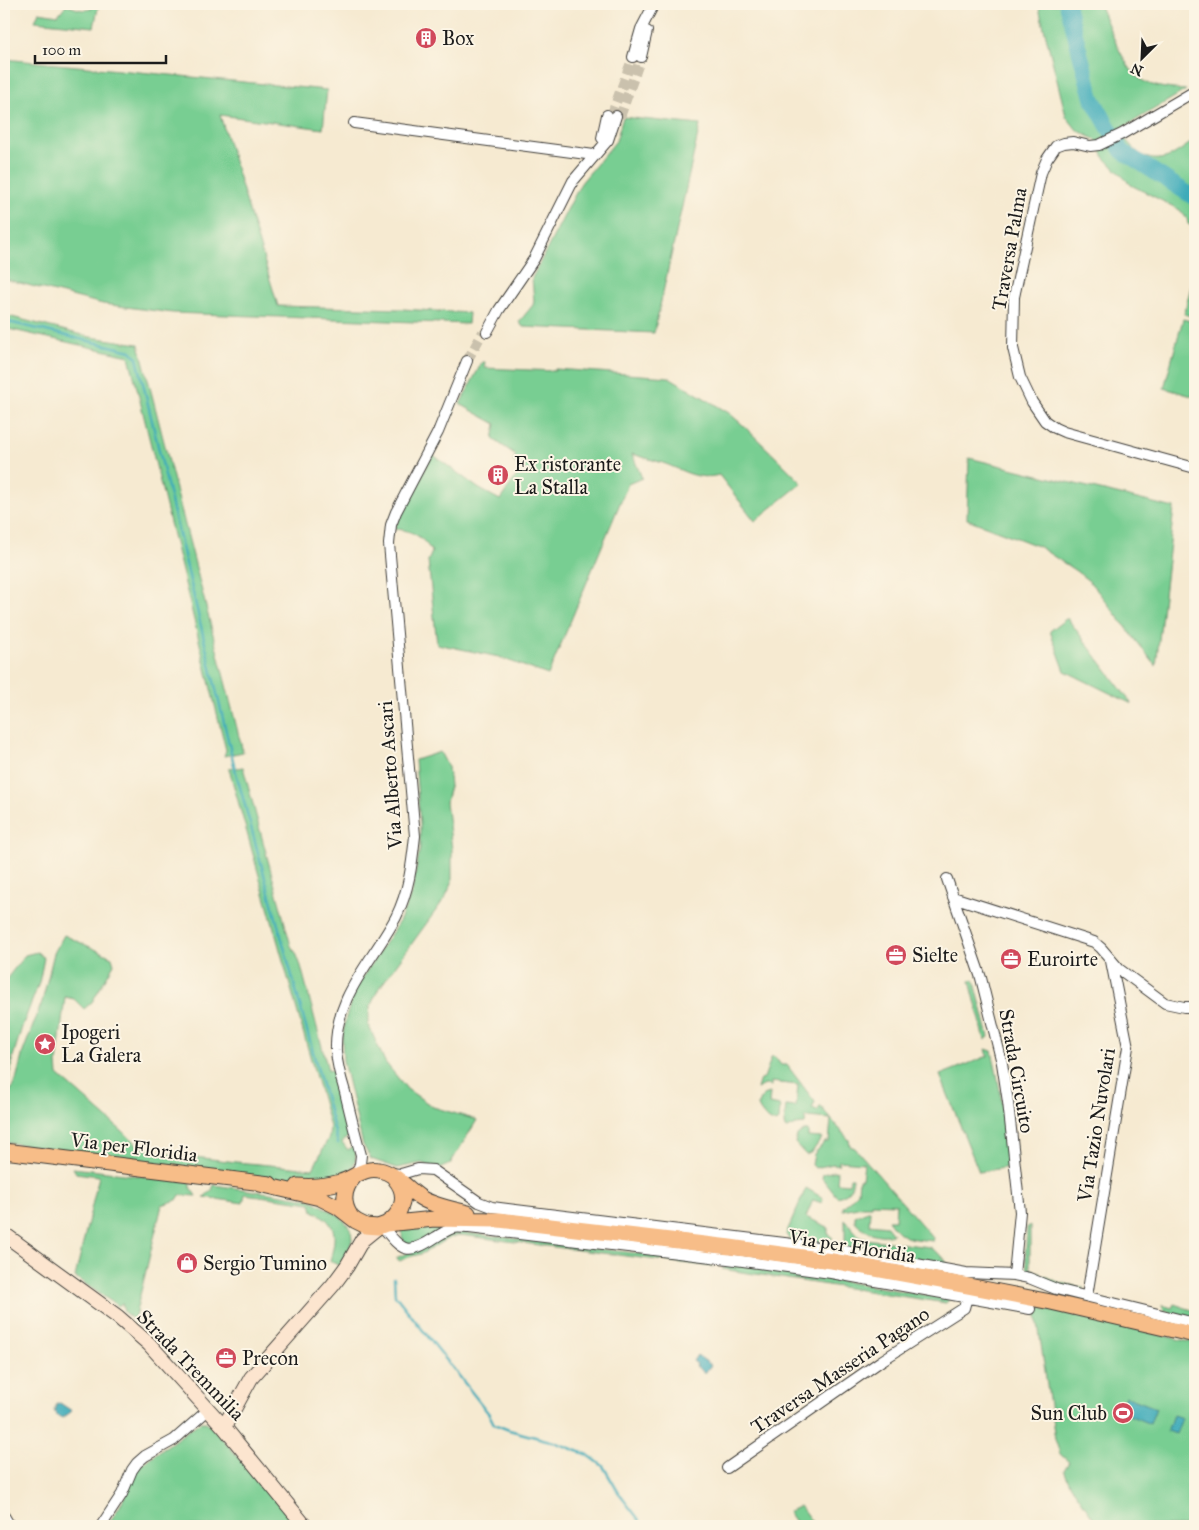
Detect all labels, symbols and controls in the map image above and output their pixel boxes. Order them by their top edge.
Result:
building icon: Box [414,26,438,50]
place label: Box [442,26,474,50]
scale bar [35,32,166,64]
north arrow [1116,32,1166,82]
text: 100 m [42,41,82,59]
text: N [1128,59,1146,80]
street label: Traversa Palma [986,185,1032,312]
place label: Ex ristorante La Stalla [514,452,621,499]
building icon: Ex ristorante La Stalla [486,463,510,487]
street label: Via Alberto Ascari [373,699,407,851]
office icon: Sielte [884,943,908,967]
place label: Sielte [912,943,958,967]
office icon: Euroirte [999,947,1023,971]
place label: Euroirte [1027,947,1098,971]
street label: Strada Circuito [994,1007,1040,1135]
place label: Ipogeri La Galera [61,1020,142,1067]
place icon: Ipogeri La Galera [33,1032,57,1056]
street label: Via Tazio Nuvolari [1072,1046,1120,1205]
street label: Via per Floridia [68,1127,199,1167]
street label: Via per Floridia [786,1224,918,1268]
shop icon: Sergio Tumino [175,1251,199,1275]
place label: Sergio Tumino [203,1251,327,1276]
street label: Traversa Masseria Pagano [746,1301,934,1440]
street label: Strada Tremmilia [132,1305,250,1426]
office icon: Precon [214,1346,238,1370]
place label: Precon [242,1346,299,1370]
place label: Sun Club [1030,1401,1107,1425]
sports icon: Sun Club [1111,1401,1135,1425]

